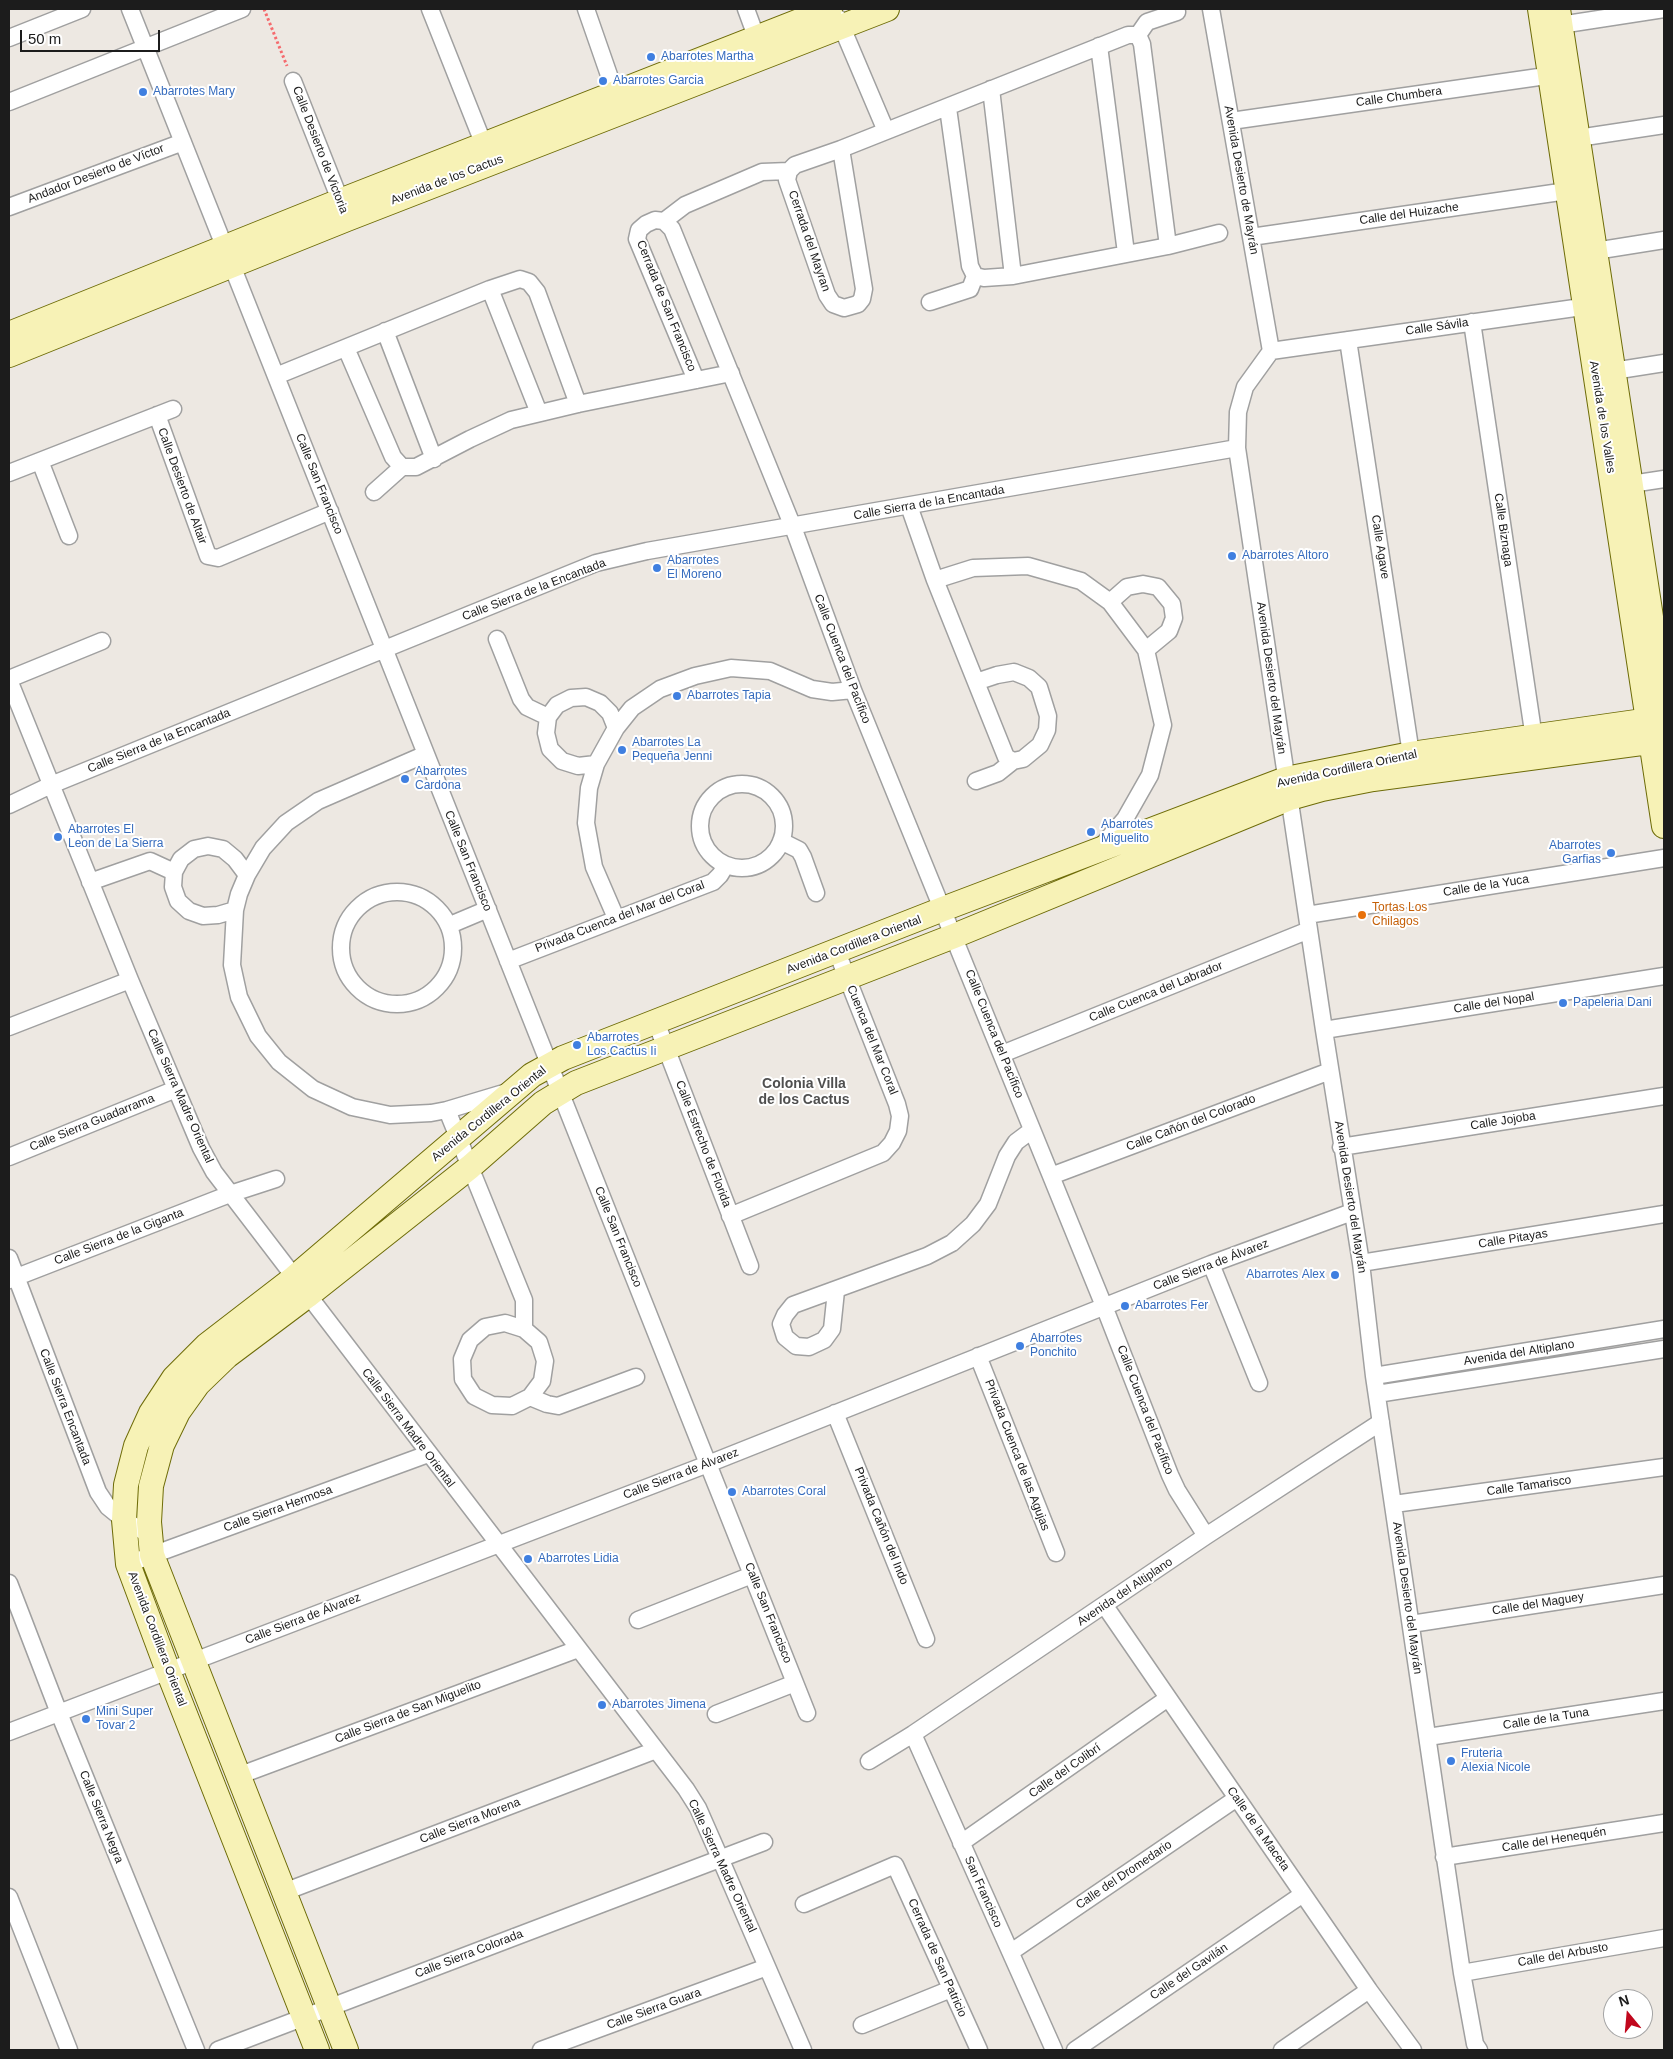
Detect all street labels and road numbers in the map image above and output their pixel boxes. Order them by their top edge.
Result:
street label: Calle Desierto de Victoria [289,84,351,216]
street label: Calle Chumbera [1355,84,1443,110]
street label: Avenida Desierto de Mayrán [1221,104,1261,256]
street label: Andador Desierto de Víctor [26,141,166,207]
street label: Avenida de los Cactus [389,152,505,208]
street label: Cerrada del Mayran [785,189,833,293]
street label: Calle del Huizache [1358,200,1460,228]
street label: Cerrada de San Francisco [633,238,699,374]
street label: Calle Sávila [1405,315,1469,339]
street label: Avenida de los Valles [1586,360,1618,474]
street label: Calle Desierto de Altair [154,426,210,546]
street label: Calle San Francisco [292,432,346,536]
street label: Calle Sierra de la Encantada [853,483,1005,523]
street label: Calle Biznaga [1491,492,1515,568]
street label: Calle Agave [1368,514,1392,580]
street label: Calle Sierra de la Encantada [460,556,608,624]
street label: Calle Cuenca del Pacífico [811,592,873,726]
street label: Avenida Desierto del Mayrán [1253,601,1289,755]
street label: Calle Sierra de la Encantada [85,706,233,776]
street label: Avenida Cordillera Oriental [1275,747,1419,791]
street label: Calle San Francisco [441,809,495,913]
street label: Calle de la Yuca [1442,872,1530,900]
street label: Privada Cuenca del Mar del Coral [533,878,707,956]
street label: Avenida Cordillera Oriental [785,913,923,977]
street label: Calle Cuenca del Labrador [1087,959,1225,1025]
street label: Calle Cuenca del Pacífico [962,968,1026,1100]
street label: Cuenca del Mar Coral [843,983,901,1097]
street label: Calle del Nopal [1453,990,1535,1016]
street label: Calle Sierra Madre Oriental [144,1027,216,1165]
street label: Avenida Cordillera Oriental [429,1063,549,1165]
street label: Calle Estrecho de Florida [672,1079,734,1209]
street label: Calle Sierra Guadarrama [27,1091,157,1155]
street label: Calle Cañón del Colorado [1124,1092,1258,1154]
street label: Calle Jojoba [1469,1109,1537,1133]
street label: Avenida Desierto del Mayrán [1331,1120,1369,1274]
street label: Calle San Francisco [591,1185,645,1289]
street label: Calle Sierra de la Giganta [52,1206,186,1268]
street label: Calle Pitayas [1477,1226,1549,1252]
street label: Calle Sierra de Álvarez [1151,1236,1271,1294]
street label: Avenida del Altiplano [1463,1337,1575,1369]
street label: Calle Cuenca del Pacífico [1114,1343,1176,1477]
street label: Calle Sierra Encantada [36,1347,94,1467]
street label: Calle Sierra Madre Oriental [359,1366,457,1490]
street label: Privada Cuenca de las Agujas [981,1377,1053,1533]
street label: Calle Sierra de Álvarez [621,1445,741,1503]
street label: Privada Cañón del Indo [851,1465,911,1587]
street label: Calle Tamarisco [1486,1473,1572,1499]
street label: Calle Sierra Hermosa [222,1483,334,1535]
street label: Avenida Desierto del Mayrán [1389,1521,1425,1675]
street label: Avenida del Altiplano [1075,1555,1175,1629]
street label: Calle San Francisco [741,1561,795,1665]
street label: Avenida Cordillera Oriental [125,1570,189,1708]
street label: Calle Sierra de Álvarez [243,1590,363,1648]
street label: Calle del Maguey [1491,1590,1585,1618]
street label: Calle Sierra de San Miguelito [333,1677,483,1747]
street label: Calle de la Tuna [1502,1705,1590,1733]
street label: Calle del Colibrí [1026,1741,1104,1801]
street label: Calle Sierra Negra [76,1769,126,1865]
street label: Calle de la Maceta [1224,1784,1292,1874]
street label: Calle Sierra Morena [418,1795,522,1847]
street label: Calle Sierra Madre Oriental [685,1797,759,1935]
street label: Calle del Henequén [1501,1825,1607,1855]
street label: Calle del Dromedario [1073,1838,1175,1912]
street label: San Francisco [961,1854,1005,1930]
street label: Cerrada de San Patricio [904,1897,970,2019]
street label: Calle Sierra Colorada [413,1927,525,1981]
street label: Calle del Arbusto [1517,1940,1609,1970]
street label: Calle del Gavilán [1147,1941,1231,2003]
street label: Calle Sierra Guara [605,1985,703,2033]

